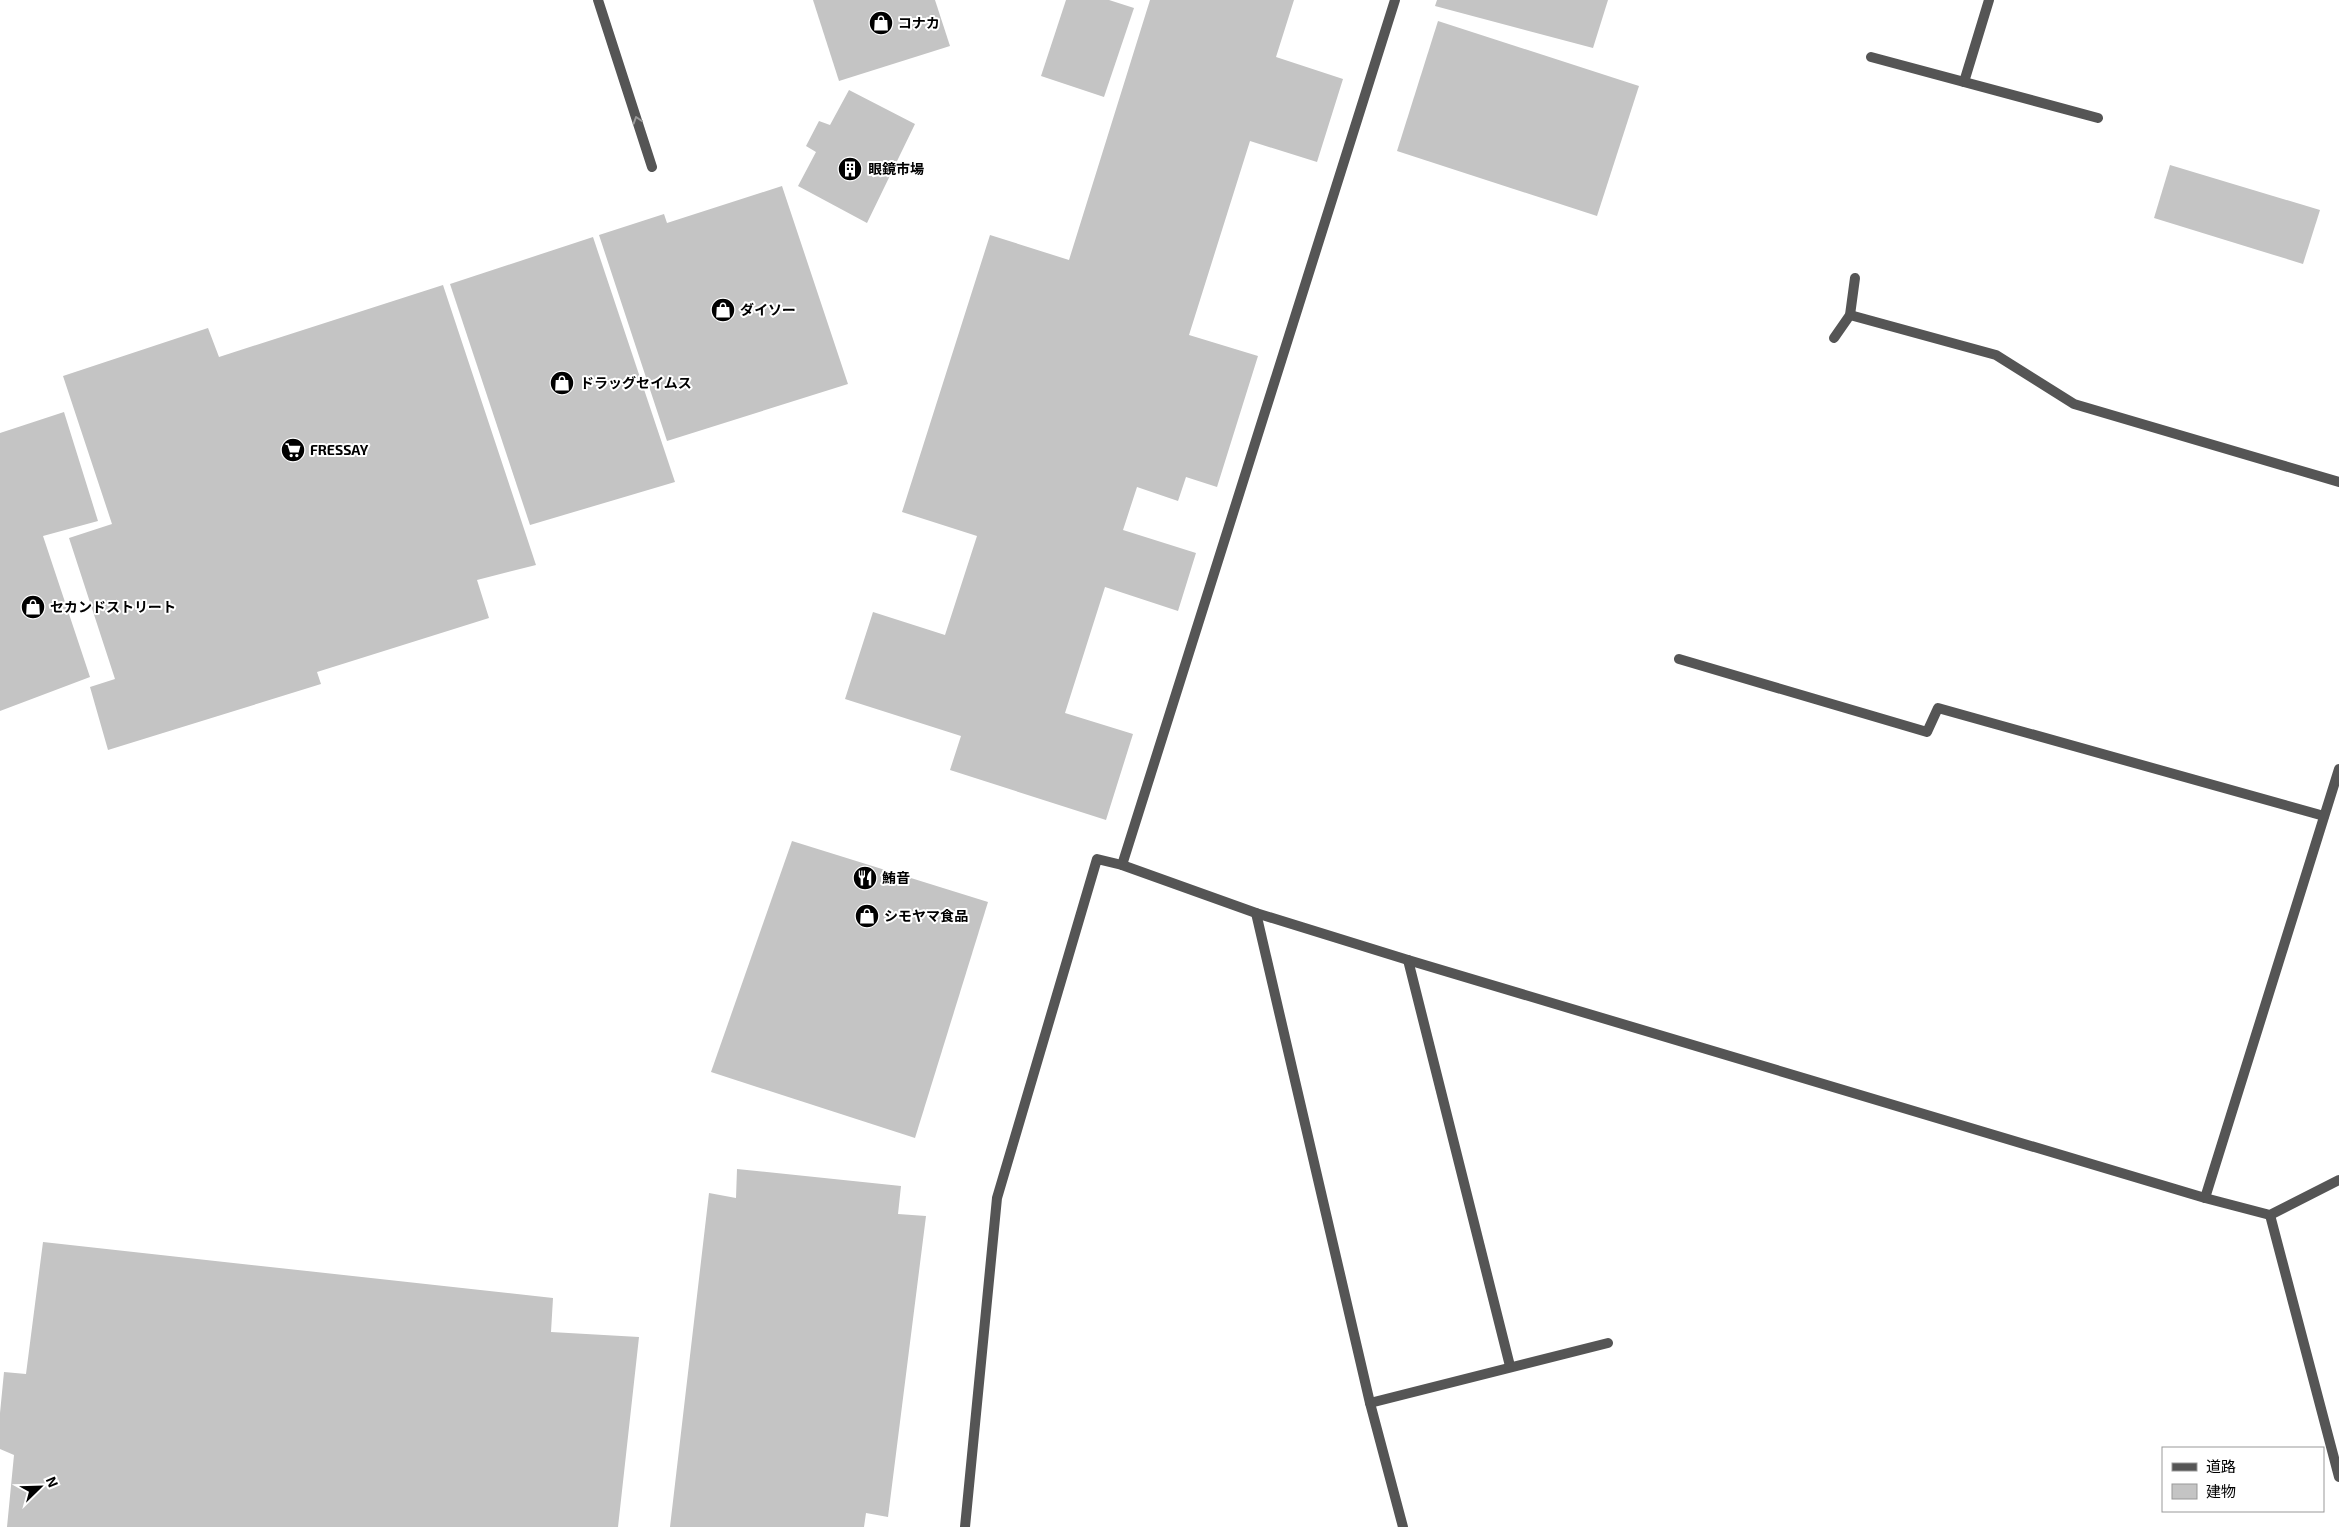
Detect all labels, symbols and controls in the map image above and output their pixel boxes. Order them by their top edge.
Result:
shop icon: コナカ [868,10,894,36]
place label: コナカ [898,14,940,31]
one-way arrow [633,117,643,125]
building icon: 眼鏡市場 [837,156,863,182]
place label: 眼鏡市場 [868,160,924,177]
shop icon: ダイソー [710,297,736,323]
place label: ダイソー [740,301,796,318]
shop icon: ドラッグセイムス [549,370,575,396]
place label: ドラッグセイムス [580,374,692,391]
supermarket icon: FRESSAY [280,437,306,463]
place label: FRESSAY [310,441,369,458]
shop icon: セカンドストリート [20,594,46,620]
place label: セカンドストリート [50,598,176,615]
restaurant icon: 鮪音 [852,865,878,891]
place label: 鮪音 [882,869,910,886]
shop icon: シモヤマ食品 [854,903,880,929]
place label: シモヤマ食品 [884,907,968,924]
legend [2162,1447,2324,1512]
text: 道路 [2206,1457,2236,1475]
north arrow [15,1462,65,1512]
text: N [43,1474,62,1490]
text: 建物 [2206,1482,2236,1500]

